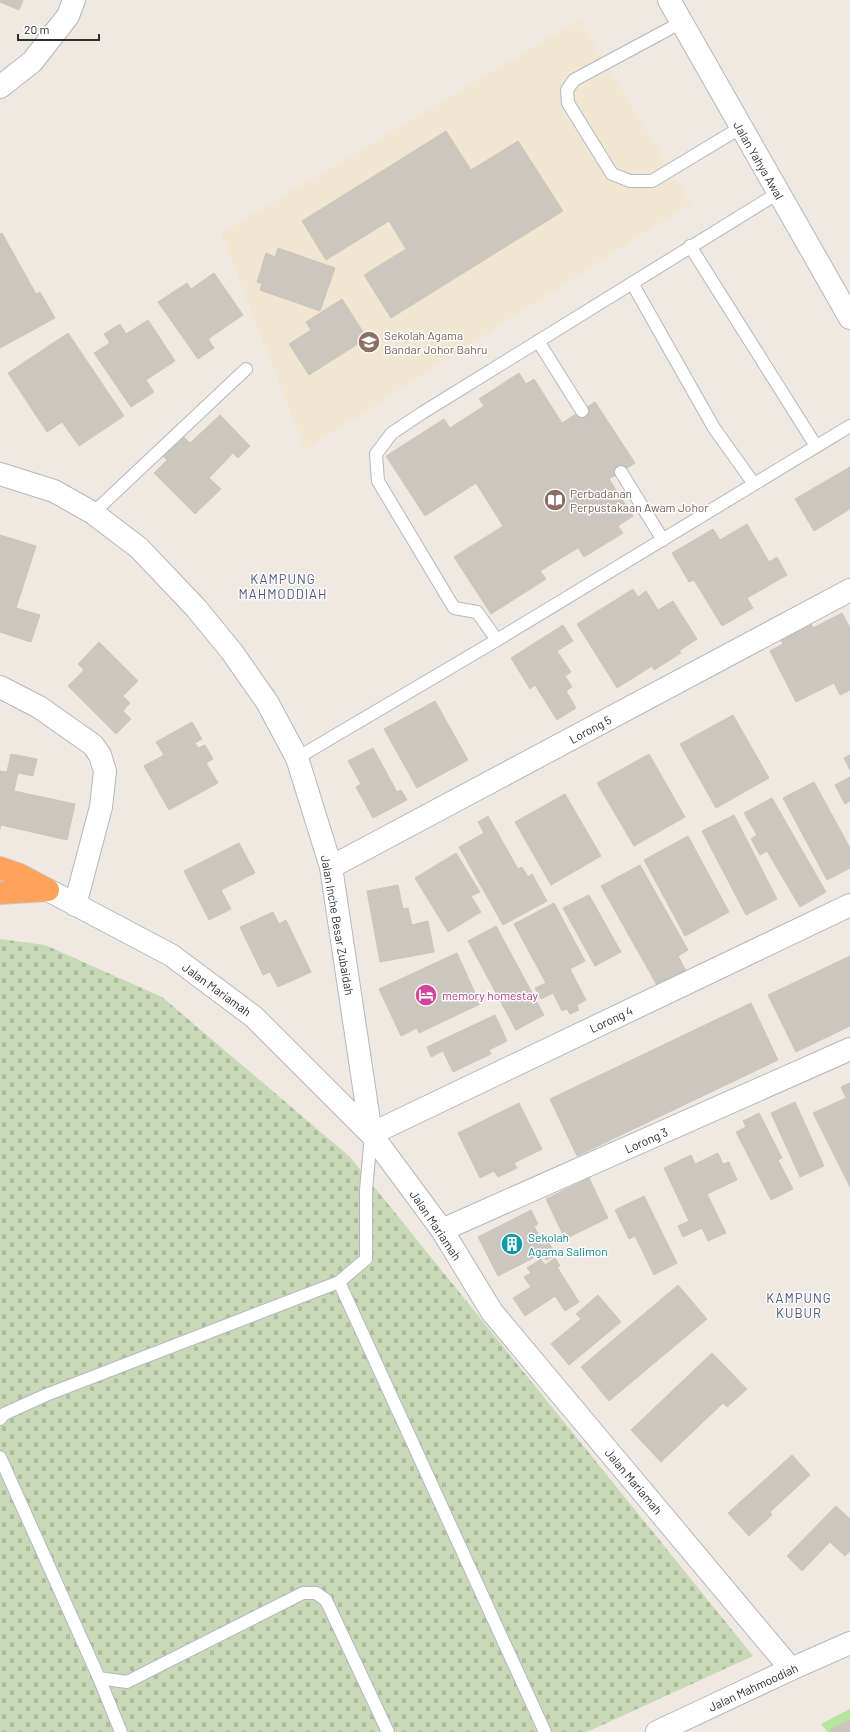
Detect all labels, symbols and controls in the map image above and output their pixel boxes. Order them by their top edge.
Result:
scale bar [18,16,99,42]
text: 20 m [24,22,50,36]
street label: Jalan Yahya Awal [731,118,787,202]
place label: Sekolah Agama Bandar Johor Bahru [384,328,487,356]
school or university icon: Sekolah Agama Bandar Johor Bahru [356,329,382,355]
place label: Perbadanan Perpustakaan Awam Johor [570,486,709,514]
library icon: Perbadanan Perpustakaan Awam Johor [542,487,568,513]
district label: KAMPUNG MAHMODDIAH [239,571,327,602]
street label: Lorong 5 [567,712,613,746]
street label: Jalan Inche Besar Zubaidah [319,854,357,996]
street label: Jalan Mariamah [180,959,254,1019]
hotel icon: memory homestay [413,982,439,1008]
place label: memory homestay [442,988,538,1002]
street label: Lorong 4 [587,1003,635,1035]
street label: Lorong 3 [622,1124,670,1156]
street label: Jalan Mariamah [407,1187,465,1263]
place label: Sekolah Agama Salimon [528,1230,608,1258]
building icon: Sekolah Agama Salimon [499,1231,525,1257]
district label: KAMPUNG KUBUR [766,1290,832,1321]
street label: Jalan Mariamah [602,1445,666,1517]
street label: Jalan Mahmoodiah [706,1660,800,1714]

